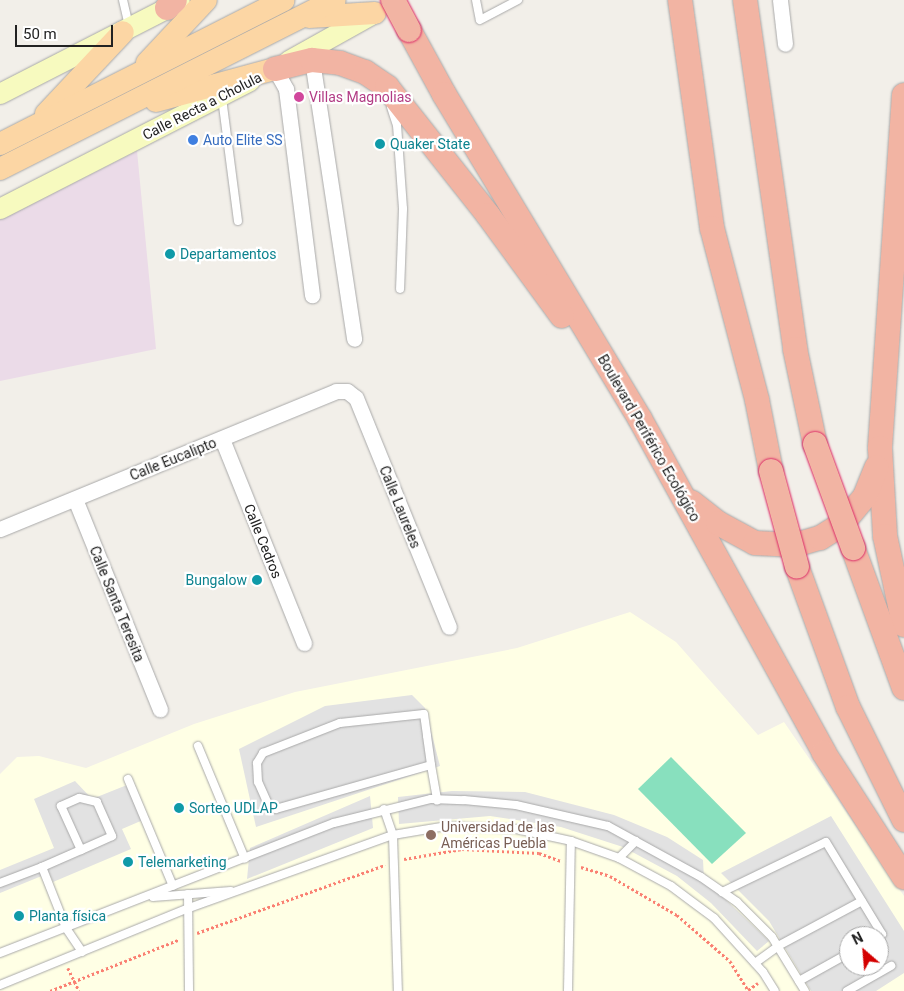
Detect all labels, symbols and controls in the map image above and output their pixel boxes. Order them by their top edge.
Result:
scale bar [18,15,115,47]
text: 50 m [23,25,57,43]
street label: Calle Recta a Cholula [140,69,264,143]
place label: Villas Magnolias [309,89,412,105]
marker: Villas Magnolias [293,91,305,103]
place label: Auto Elite SS [203,132,283,148]
marker: Auto Elite SS [187,134,199,146]
place label: Quaker State [390,136,470,152]
marker: Quaker State [374,138,386,150]
place label: Departamentos [180,246,276,262]
marker: Departamentos [164,248,176,260]
street label: Boulevard Periférico Ecológico [594,352,704,524]
street label: Calle Eucalipto [127,434,219,484]
street label: Calle Laureles [376,463,424,551]
street label: Calle Cedros [240,501,286,581]
street label: Calle Santa Teresita [86,543,148,665]
place label: Bungalow [185,572,247,588]
marker: Bungalow [251,574,263,586]
place label: Sorteo UDLAP [189,800,278,816]
marker: Sorteo UDLAP [173,802,185,814]
place label: Universidad de las Américas Puebla [441,819,555,852]
marker: Universidad de las Américas Puebla [425,829,437,841]
place label: Telemarketing [138,854,227,870]
marker: Telemarketing [122,856,134,868]
place label: Planta física [29,908,106,924]
marker: Planta física [13,910,25,922]
north arrow [839,926,889,976]
text: N [850,929,866,948]

